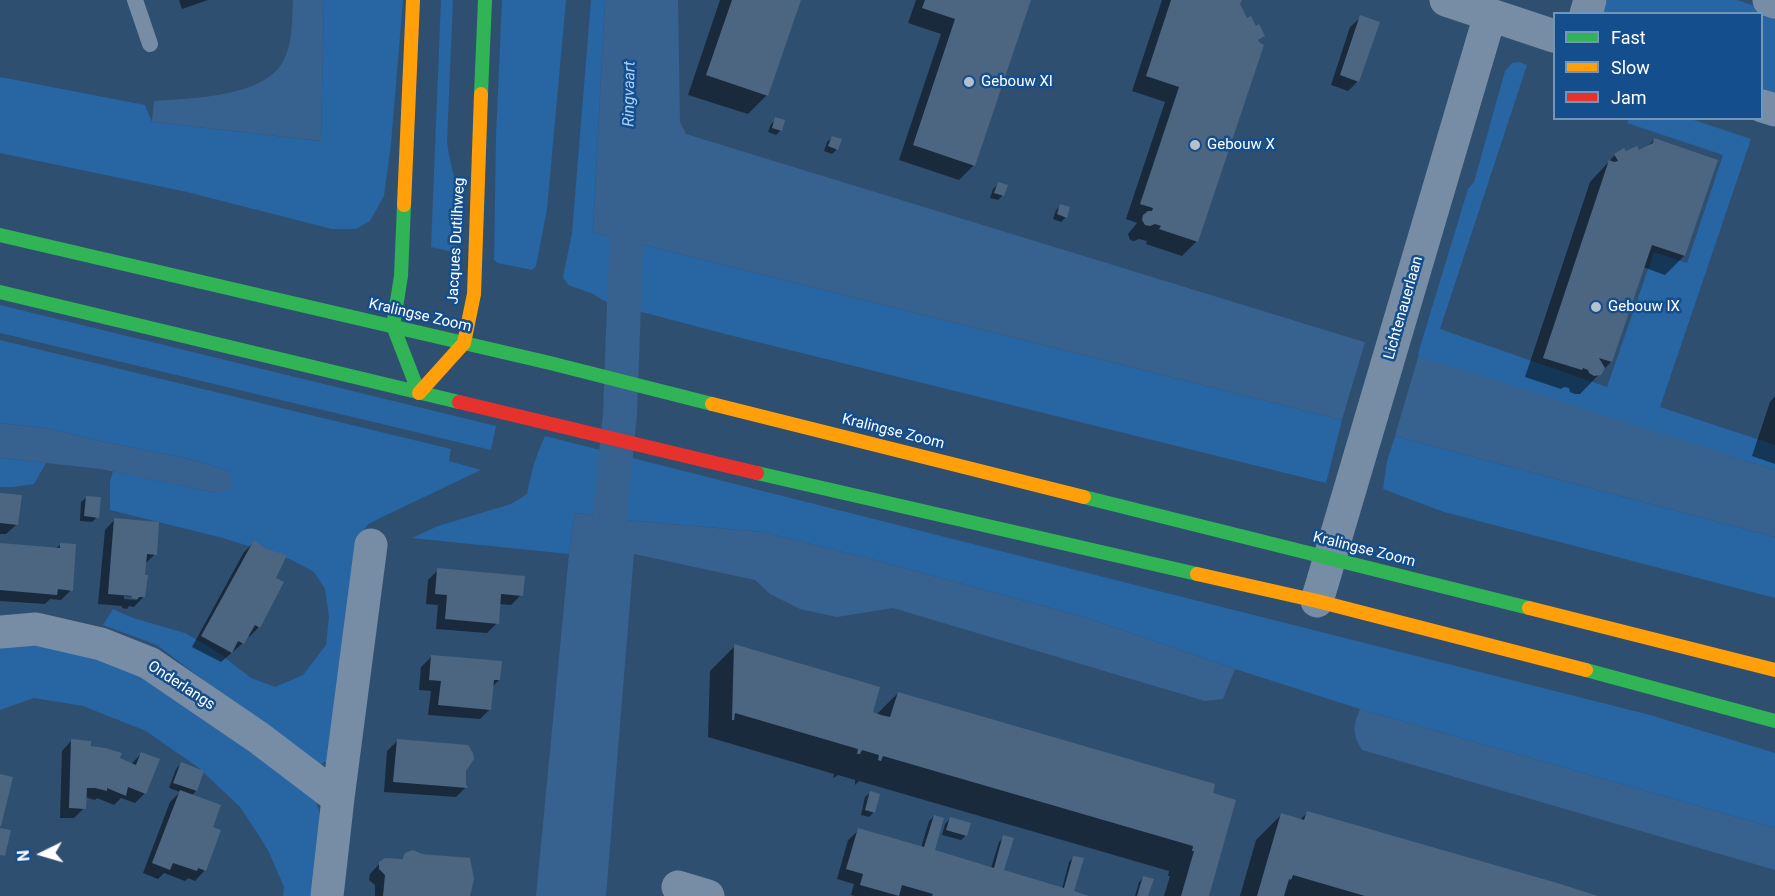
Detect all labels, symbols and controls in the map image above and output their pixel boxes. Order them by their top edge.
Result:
legend [1553,12,1763,120]
text: Fast [1611,27,1646,48]
text: Slow [1611,57,1650,78]
water label: Ringvaart [620,61,640,127]
place label: Gebouw XI [981,73,1053,91]
marker: Gebouw XI [962,75,976,89]
text: Jam [1611,87,1647,108]
place label: Gebouw X [1207,136,1275,154]
marker: Gebouw X [1188,138,1202,152]
street label: Jacques Dutilhweg [445,177,469,305]
street label: Lichtenauerlaan [1381,254,1427,362]
street label: Kralingse Zoom [367,295,473,337]
place label: Gebouw IX [1608,298,1680,316]
marker: Gebouw IX [1589,300,1603,314]
street label: Kralingse Zoom [840,411,946,453]
street label: Kralingse Zoom [1311,529,1417,571]
street label: Onderlangs [144,658,218,714]
north arrow [12,824,72,884]
text: N [14,849,34,862]

